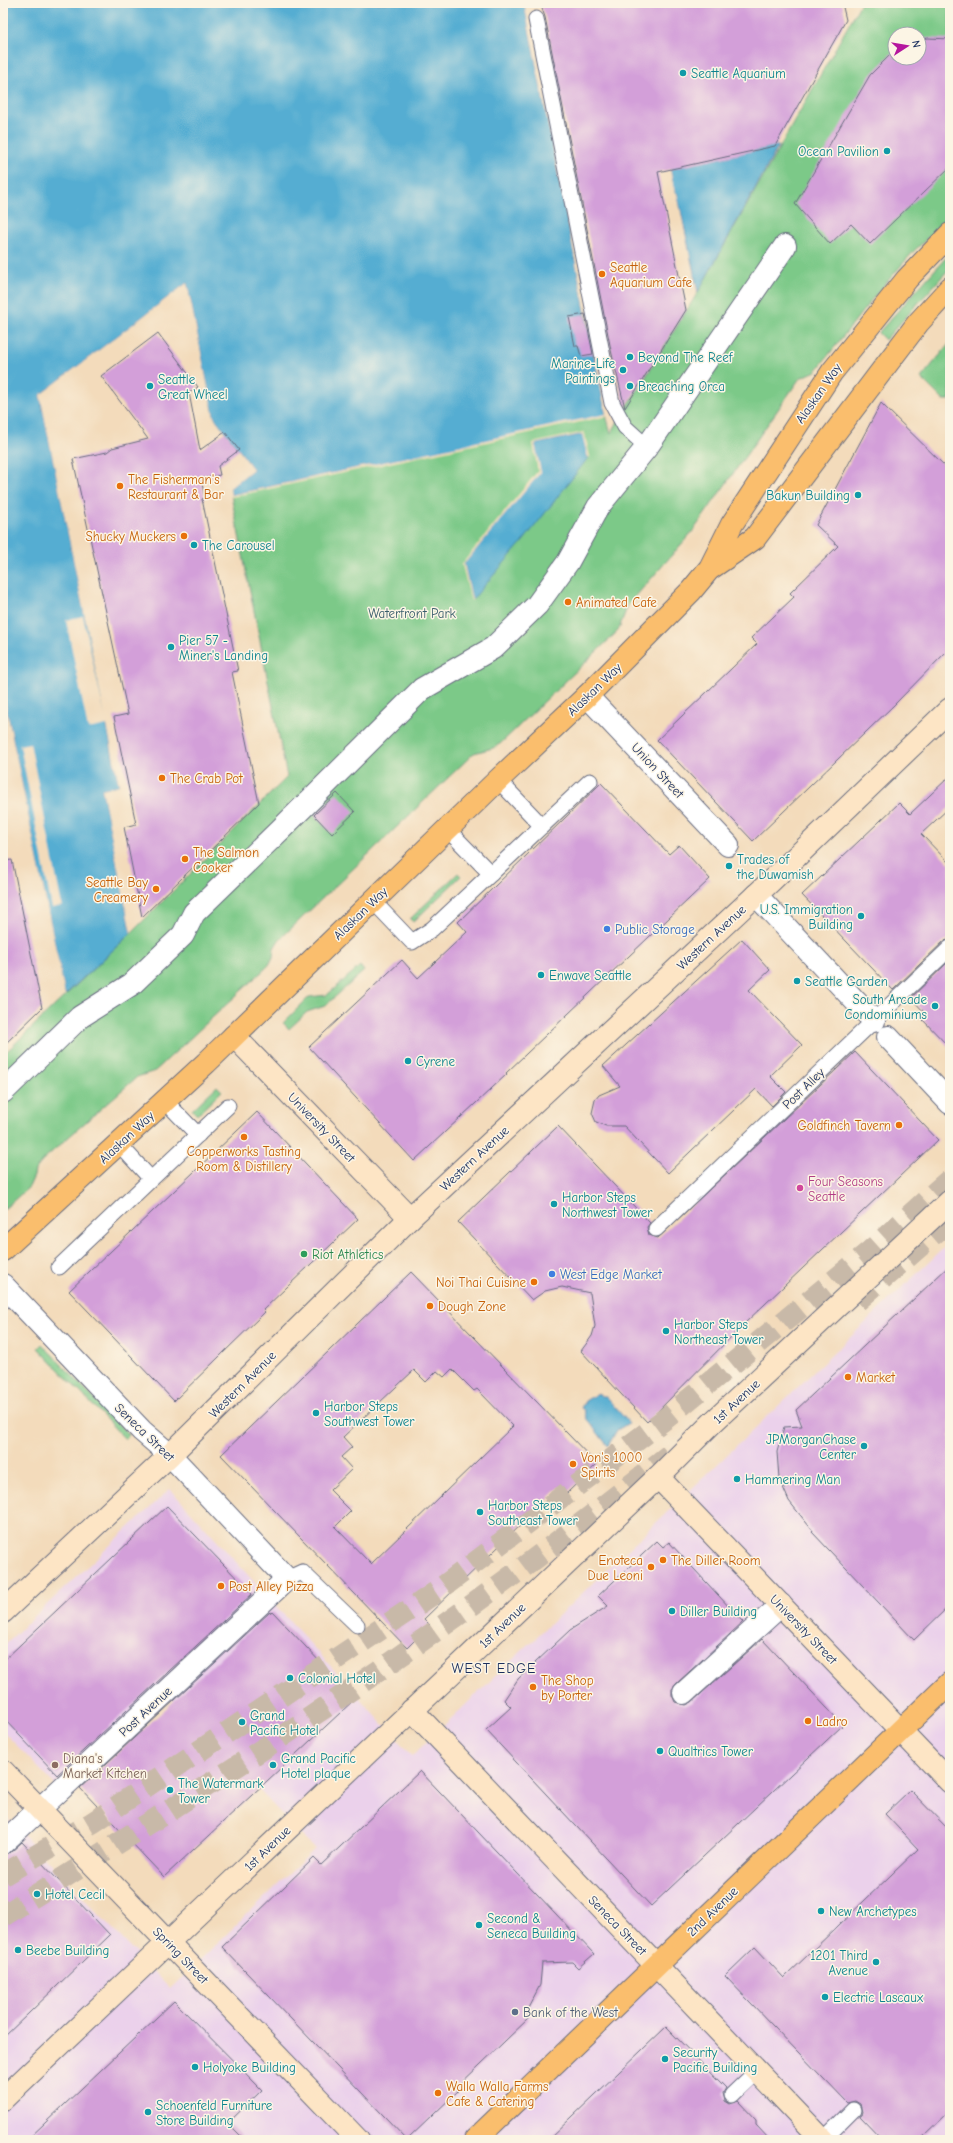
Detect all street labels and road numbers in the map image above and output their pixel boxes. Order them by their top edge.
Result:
street label: Alaskan Way [792,360,845,426]
street label: Alaskan Way [564,660,625,719]
street label: Union Street [628,740,688,802]
street label: Alaskan Way [330,884,391,943]
street label: Western Avenue [674,901,749,973]
street label: Post Alley [779,1065,828,1112]
street label: University Street [285,1089,359,1166]
street label: Alaskan Way [96,1108,157,1167]
street label: Western Avenue [437,1122,512,1194]
street label: Western Avenue [206,1347,279,1421]
street label: 1st Avenue [710,1376,763,1427]
street label: Seneca Street [112,1400,179,1465]
street label: University Street [767,1591,841,1668]
street label: 1st Avenue [476,1599,529,1651]
street label: Post Avenue [116,1683,175,1740]
street label: 1st Avenue [241,1822,294,1874]
street label: 2nd Avenue [684,1883,741,1939]
street label: Seneca Street [585,1892,651,1959]
street label: Spring Street [150,1924,212,1988]

